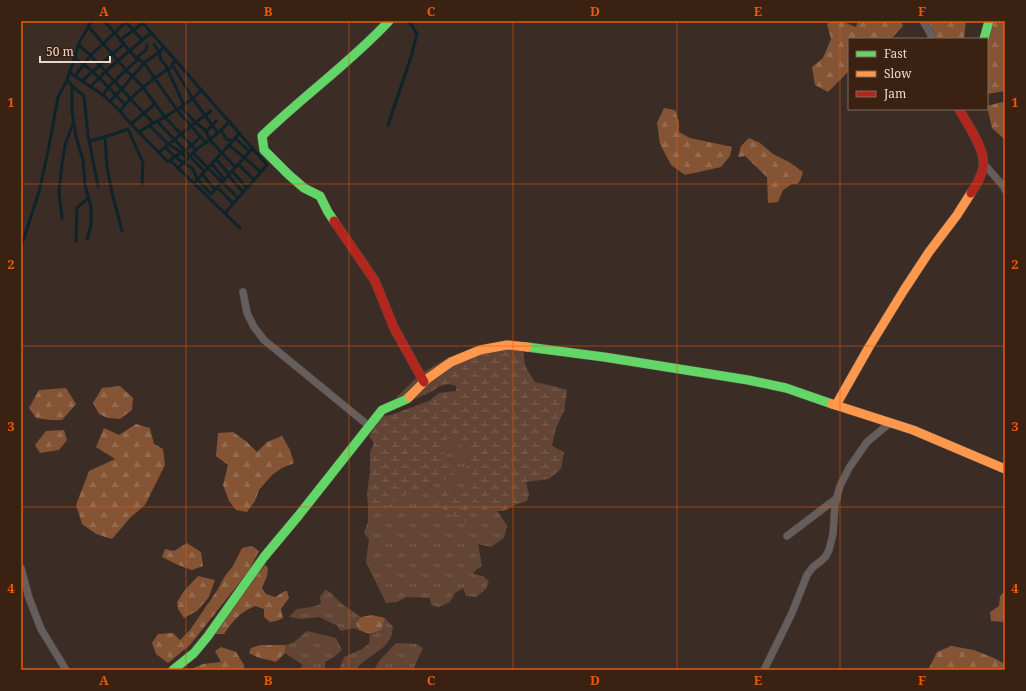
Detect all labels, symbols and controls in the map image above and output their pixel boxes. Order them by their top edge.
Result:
text: A [99,2,109,20]
text: B [264,2,273,20]
text: C [427,2,436,20]
text: D [590,2,600,20]
text: E [754,2,763,20]
text: F [918,2,926,20]
scale bar [40,38,110,64]
legend [848,38,988,110]
text: 50 m [46,43,74,60]
text: Fast [884,45,907,62]
text: Slow [884,65,912,82]
text: Jam [883,85,906,102]
text: 1 [7,93,15,111]
text: 1 [1011,93,1019,111]
text: 2 [7,255,15,273]
text: 2 [1011,255,1019,273]
text: 3 [7,417,15,435]
text: 3 [1011,417,1019,435]
text: 4 [7,579,15,597]
text: 4 [1011,579,1019,597]
text: A [99,671,109,689]
text: B [264,671,273,689]
text: C [427,671,436,689]
text: D [590,671,600,689]
text: E [754,671,763,689]
text: F [918,671,926,689]

